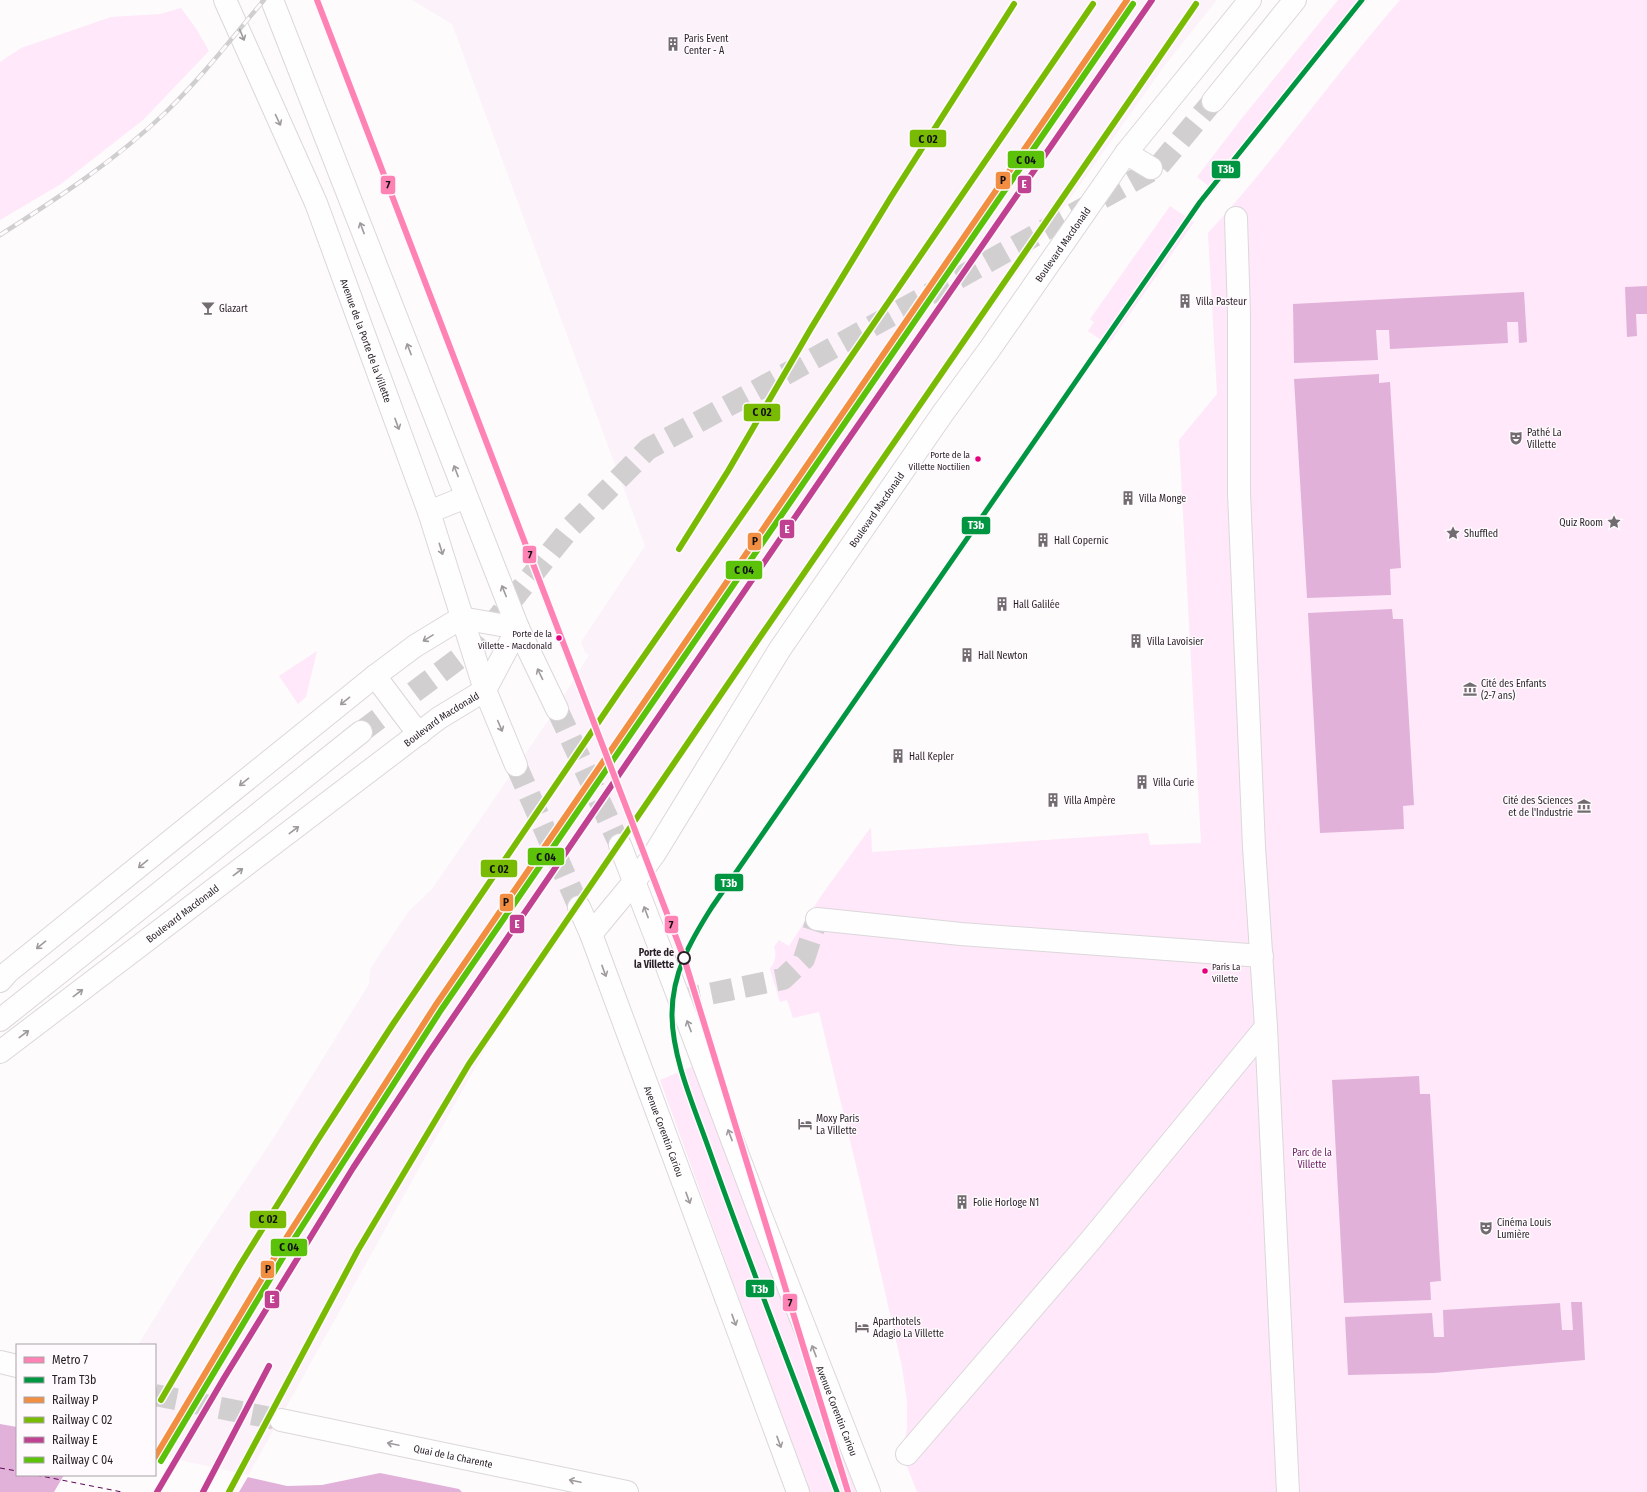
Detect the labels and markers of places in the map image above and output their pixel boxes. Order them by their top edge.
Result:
place label: Paris Event Center - A [684,33,729,57]
building icon: Paris Event Center - A [665,36,681,52]
building icon: Villa Pasteur [1177,293,1193,309]
place label: Villa Pasteur [1196,296,1247,308]
bar icon: Glazart [200,300,216,316]
place label: Glazart [219,303,248,315]
place label: Pathé La Villette [1527,427,1562,451]
theatre icon: Pathé La Villette [1508,430,1524,446]
place label: Porte de la Villette Noctilien [909,450,971,472]
marker: Porte de la Villette Noctilien [973,454,983,464]
building icon: Villa Monge [1120,490,1136,506]
place label: Villa Monge [1139,493,1186,505]
place icon: Quiz Room [1606,514,1622,530]
place label: Quiz Room [1559,517,1603,529]
place icon: Shuffled [1445,525,1461,541]
place label: Shuffled [1464,528,1498,540]
building icon: Hall Copernic [1035,532,1051,548]
place label: Hall Copernic [1054,535,1109,547]
building icon: Hall Galilée [994,596,1010,612]
place label: Hall Galilée [1013,599,1060,611]
place label: Porte de la Villette - Macdonald [478,629,553,651]
marker: Porte de la Villette - Macdonald [554,633,564,643]
building icon: Villa Lavoisier [1128,633,1144,649]
place label: Villa Lavoisier [1147,636,1204,648]
building icon: Hall Newton [959,647,975,663]
place label: Hall Newton [978,650,1028,662]
place label: Cité des Enfants (2-7 ans) [1481,678,1546,702]
museum icon: Cité des Enfants (2-7 ans) [1462,681,1478,697]
building icon: Hall Kepler [890,748,906,764]
place label: Hall Kepler [909,751,954,763]
building icon: Villa Curie [1134,774,1150,790]
place label: Villa Curie [1153,777,1194,789]
building icon: Villa Ampère [1045,792,1061,808]
place label: Villa Ampère [1064,795,1116,807]
place label: Cité des Sciences et de l'Industrie [1503,795,1573,819]
museum icon: Cité des Sciences et de l'Industrie [1576,798,1592,814]
place label: Porte de la Villette [634,947,674,971]
marker: Porte de la Villette [677,951,691,965]
place label: Paris La Villette [1212,962,1241,984]
marker: Paris La Villette [1200,966,1210,976]
place label: Moxy Paris La Villette [816,1113,859,1137]
hotel icon: Moxy Paris La Villette [797,1116,813,1132]
building icon: Folie Horloge N1 [954,1194,970,1210]
place label: Folie Horloge N1 [973,1197,1039,1209]
place label: Cinéma Louis Lumière [1497,1217,1551,1241]
theatre icon: Cinéma Louis Lumière [1478,1220,1494,1236]
place label: Aparthotels Adagio La Villette [873,1316,944,1340]
hotel icon: Aparthotels Adagio La Villette [854,1319,870,1335]

